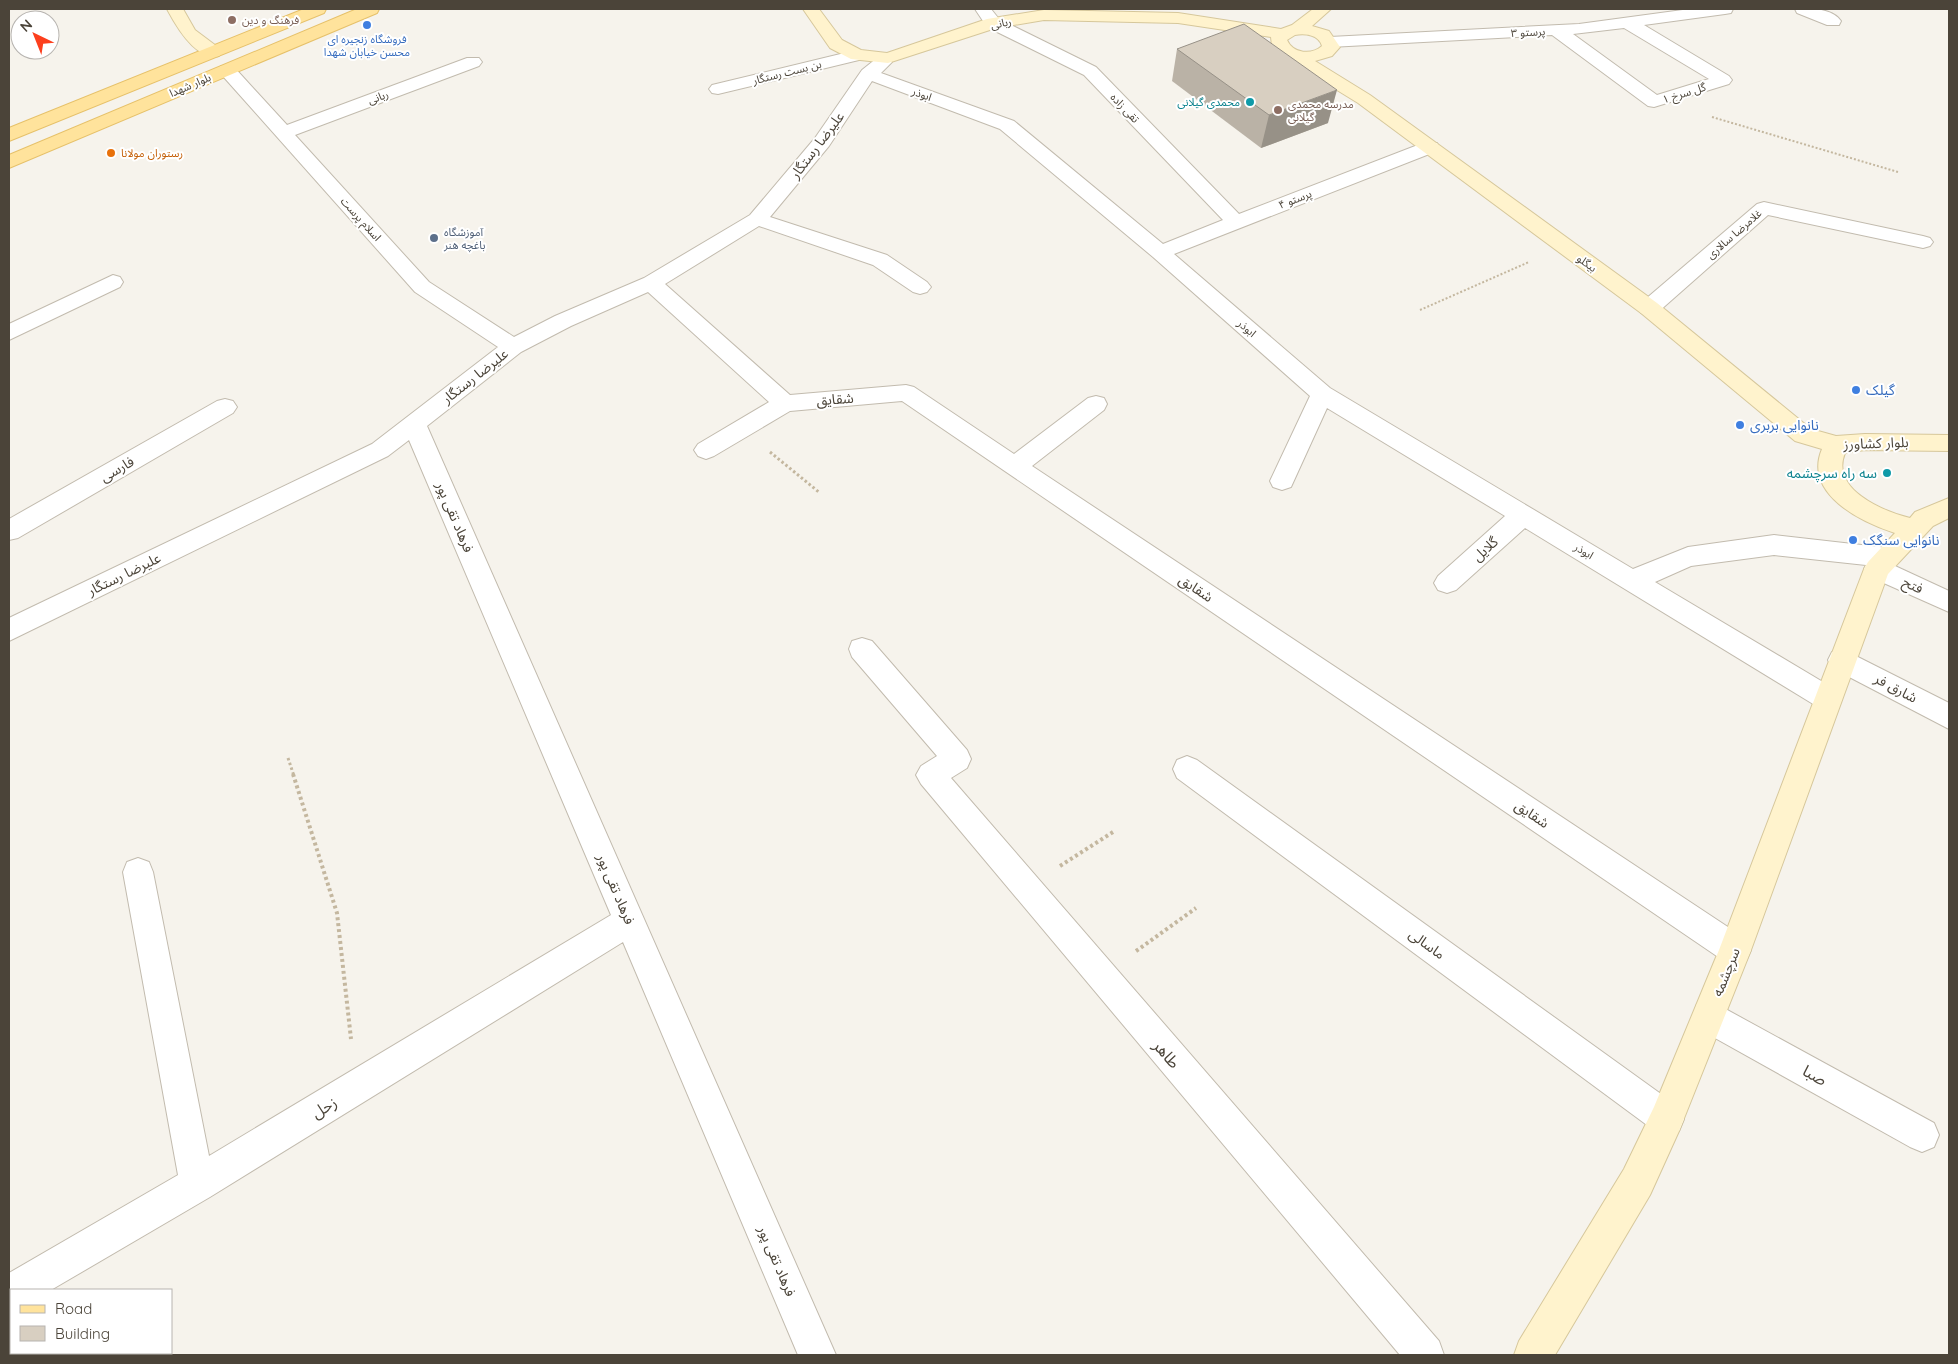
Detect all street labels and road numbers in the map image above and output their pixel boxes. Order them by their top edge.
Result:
street label: ربانی [989,14,1013,32]
street label: پرستو ۳ [1510,24,1546,41]
street label: بن بست رستگار [750,57,823,88]
street label: بلوار شهدا [167,70,213,100]
street label: گل سرخ ۱ [1660,80,1708,107]
street label: ابوذر [909,84,934,104]
street label: ربانی [366,87,390,107]
street label: تقی زاده [1107,90,1143,126]
street label: علیرضا رستگار [785,108,848,183]
street label: پرستو ۴ [1276,186,1314,213]
street label: اسلام پرست [337,194,384,245]
street label: غلامرضا سالاری [1703,206,1765,262]
street label: بیگلو [1574,251,1600,275]
street label: ابوذر [1234,315,1259,340]
street label: علیرضا رستگار [437,344,512,408]
street label: شقایق [816,389,854,410]
street label: بلوار کشاورز [1842,433,1909,453]
street label: فارسی [97,452,137,486]
street label: فرهاد تقی پور [431,478,478,555]
street label: گلایل [1468,533,1502,565]
street label: ابوذر [1571,539,1596,562]
street label: علیرضا رستگار [83,549,164,600]
street label: شقایق [1175,570,1217,607]
street label: فتح [1899,572,1926,599]
street label: شارق فر [1870,669,1921,707]
street label: شقایق [1511,796,1553,833]
street label: فرهاد تقی پور [592,850,639,927]
street label: ماسالی [1405,925,1449,963]
street label: سرچشمه [1708,945,1745,999]
street label: طاهر [1149,1035,1185,1072]
street label: صبا [1799,1060,1831,1090]
street label: زحل [308,1092,340,1122]
street label: فرهاد تقی پور [753,1222,800,1299]

